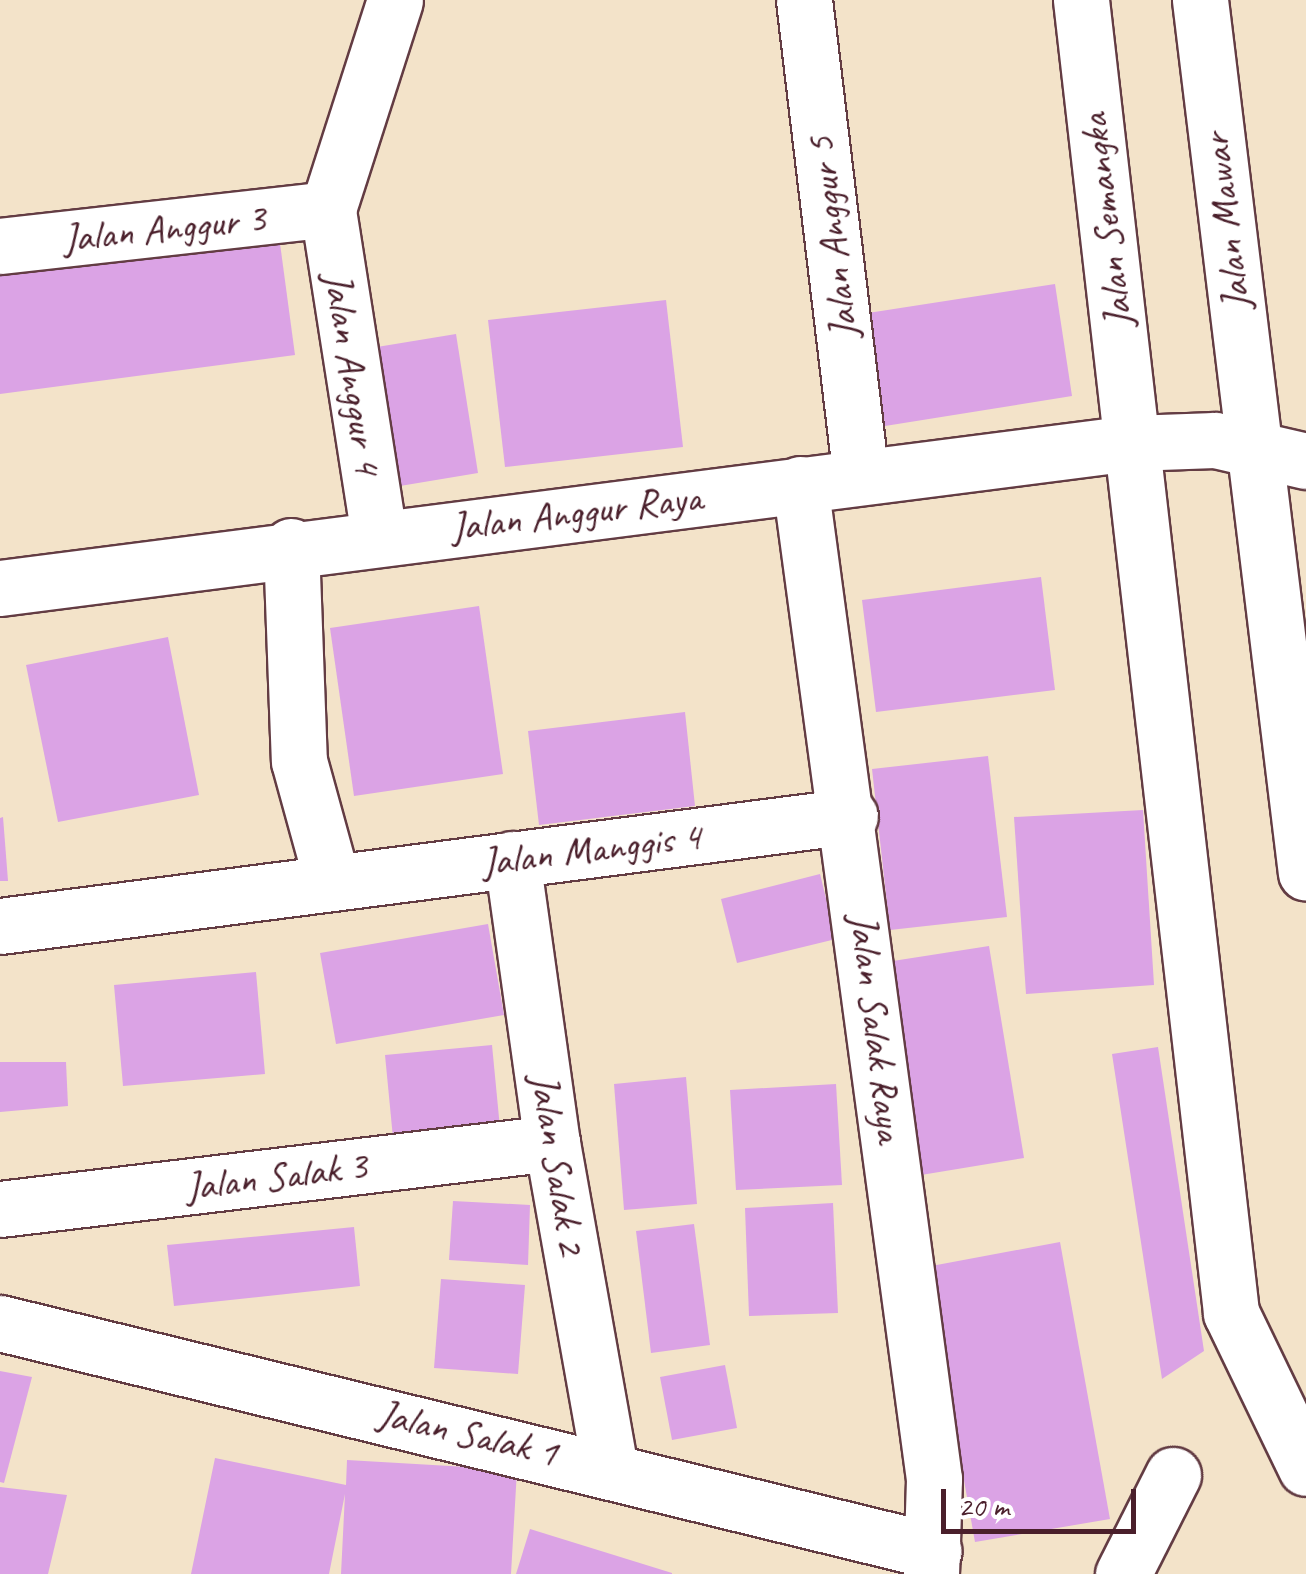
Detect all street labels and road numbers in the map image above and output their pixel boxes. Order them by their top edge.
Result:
street label: Jalan Semangka [1069,112,1143,330]
street label: Jalan Mawar [1191,131,1261,313]
street label: Jalan Anggur 5 [796,134,868,342]
street label: Jalan Anggur 3 [61,194,267,262]
street label: Jalan Anggur 4 [313,269,393,477]
street label: Jalan Anggur Raya [448,473,704,551]
street label: Jalan Manggis 4 [478,812,704,886]
street label: Jalan Salak Raya [839,911,915,1145]
street label: Jalan Salak 2 [520,1071,596,1257]
street label: Jalan Salak 3 [183,1141,369,1211]
street label: Jalan Salak 1 [374,1389,562,1477]

